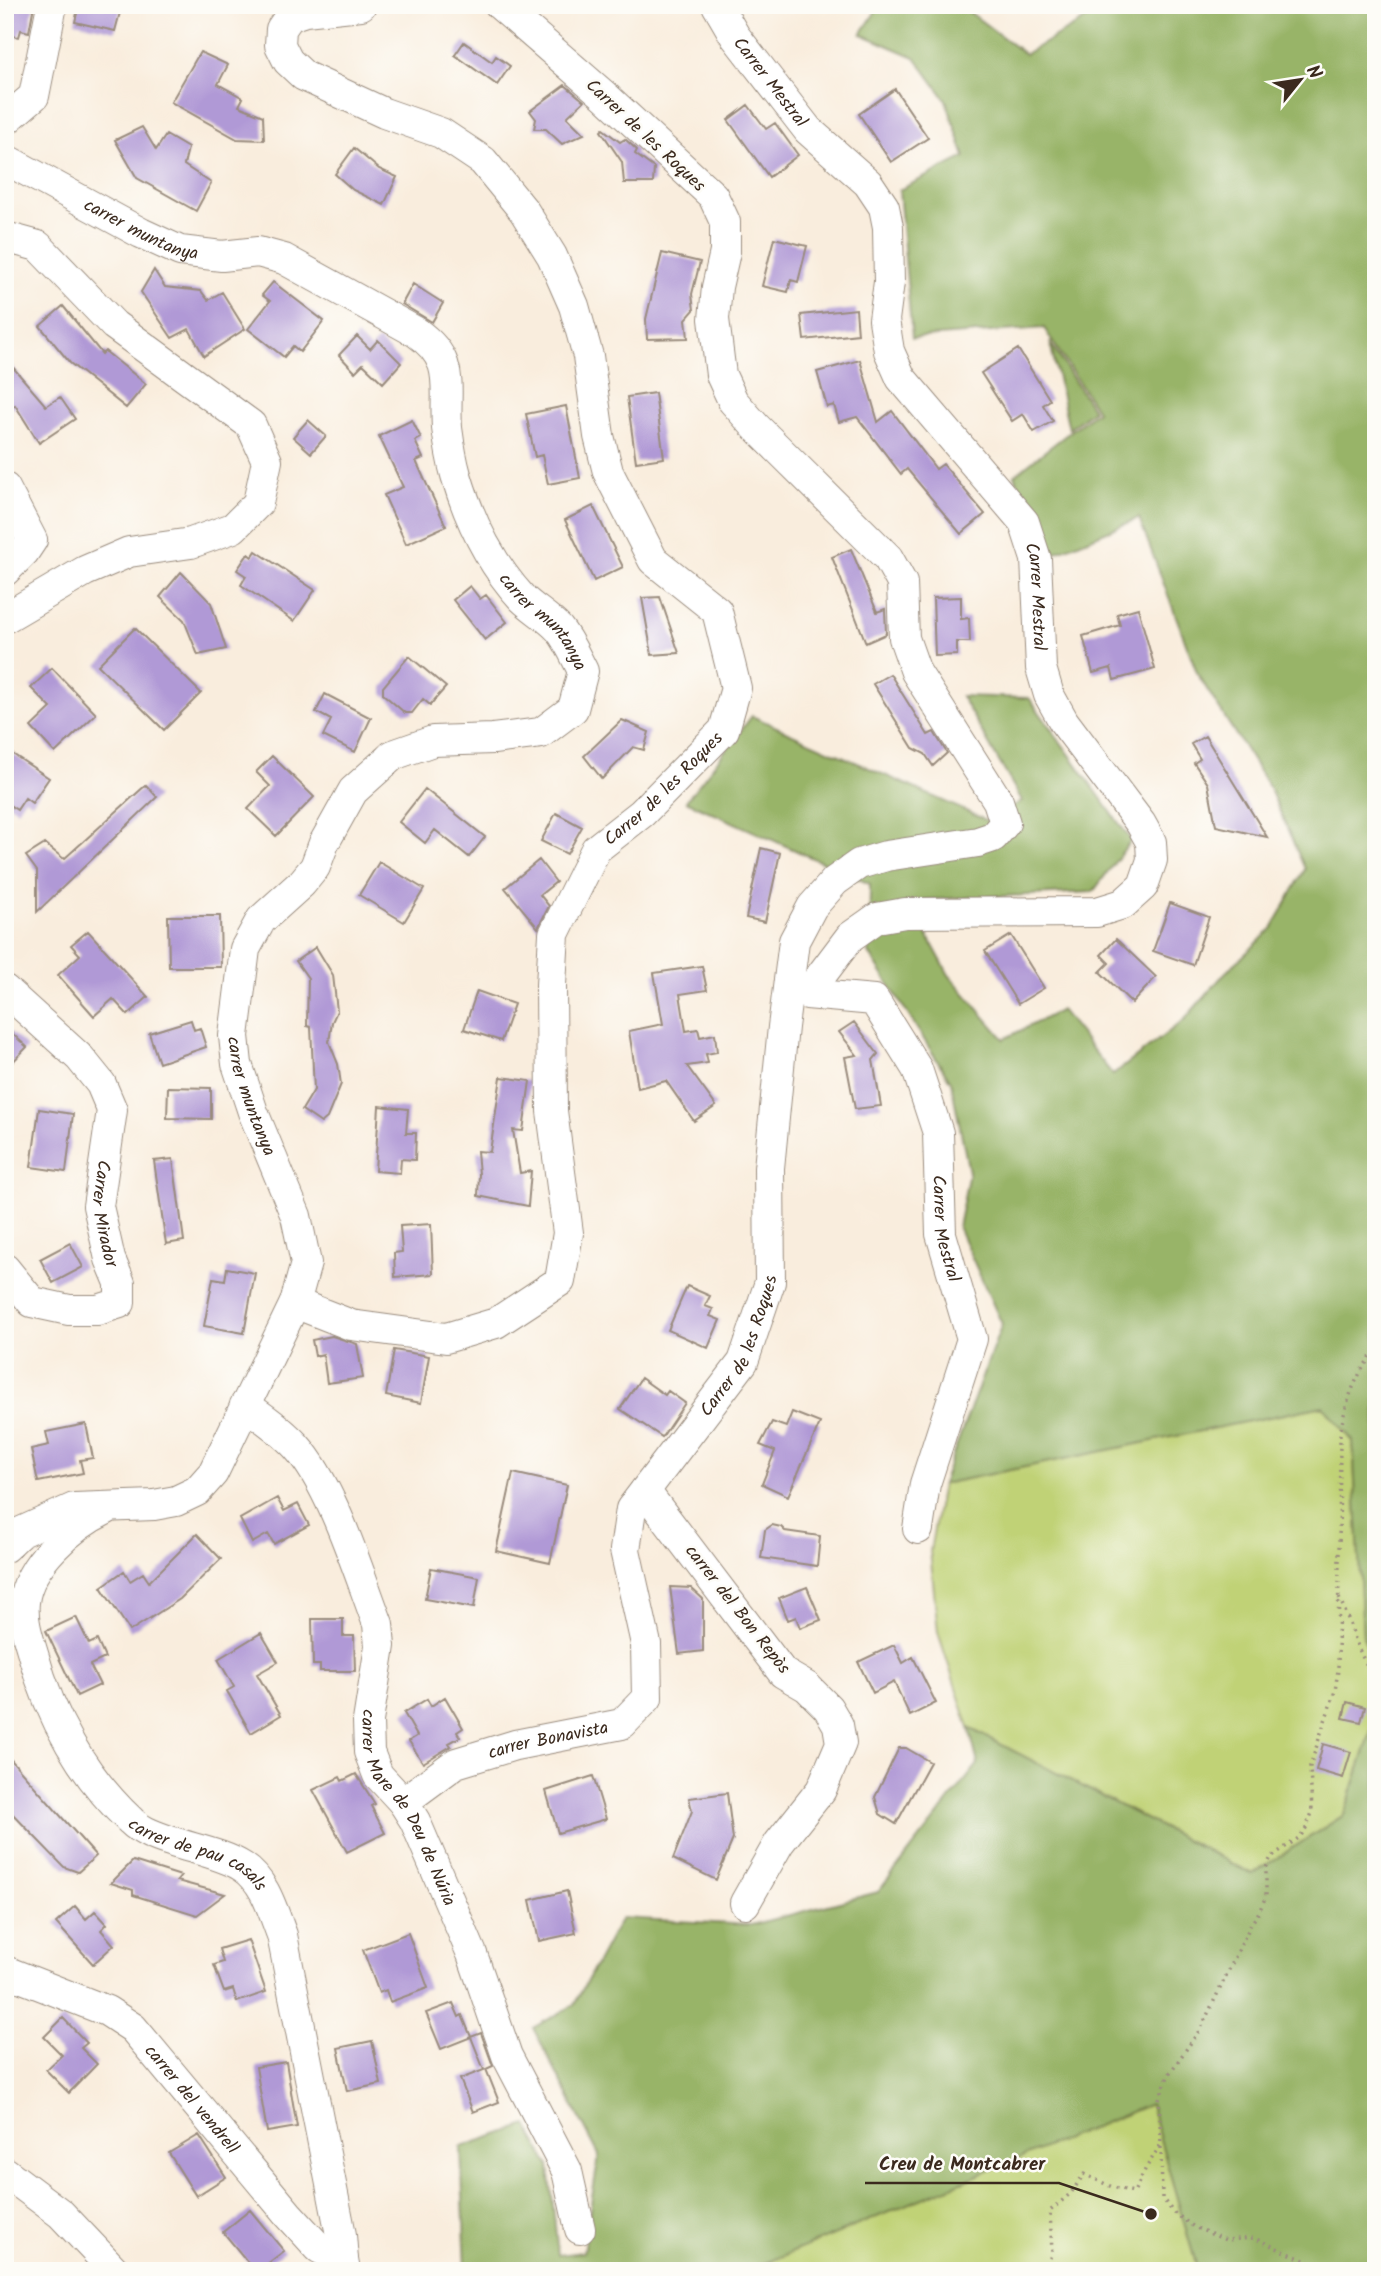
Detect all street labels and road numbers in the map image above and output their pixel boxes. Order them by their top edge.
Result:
street label: Carrer Mestral [725,31,814,135]
street label: Carrer de les Roques [578,72,712,200]
street label: carrer muntanya [78,191,200,269]
street label: Carrer Mestral [1016,539,1053,652]
street label: carrer muntanya [490,567,594,676]
street label: Carrer de les Roques [598,725,731,854]
street label: carrer muntanya [218,1035,283,1161]
street label: Carrer Mirador [82,1158,125,1274]
street label: Carrer Mestral [923,1175,968,1286]
street label: Carrer de les Roques [693,1275,786,1423]
street label: carrer del Bon Repòs [677,1539,797,1681]
street label: carrer Mare de Deu de Núria [352,1707,463,1911]
street label: carrer Bonavista [485,1714,611,1768]
street label: carrer de pau casals [121,1811,274,1898]
street label: carrer del vendrell [136,2039,246,2162]

